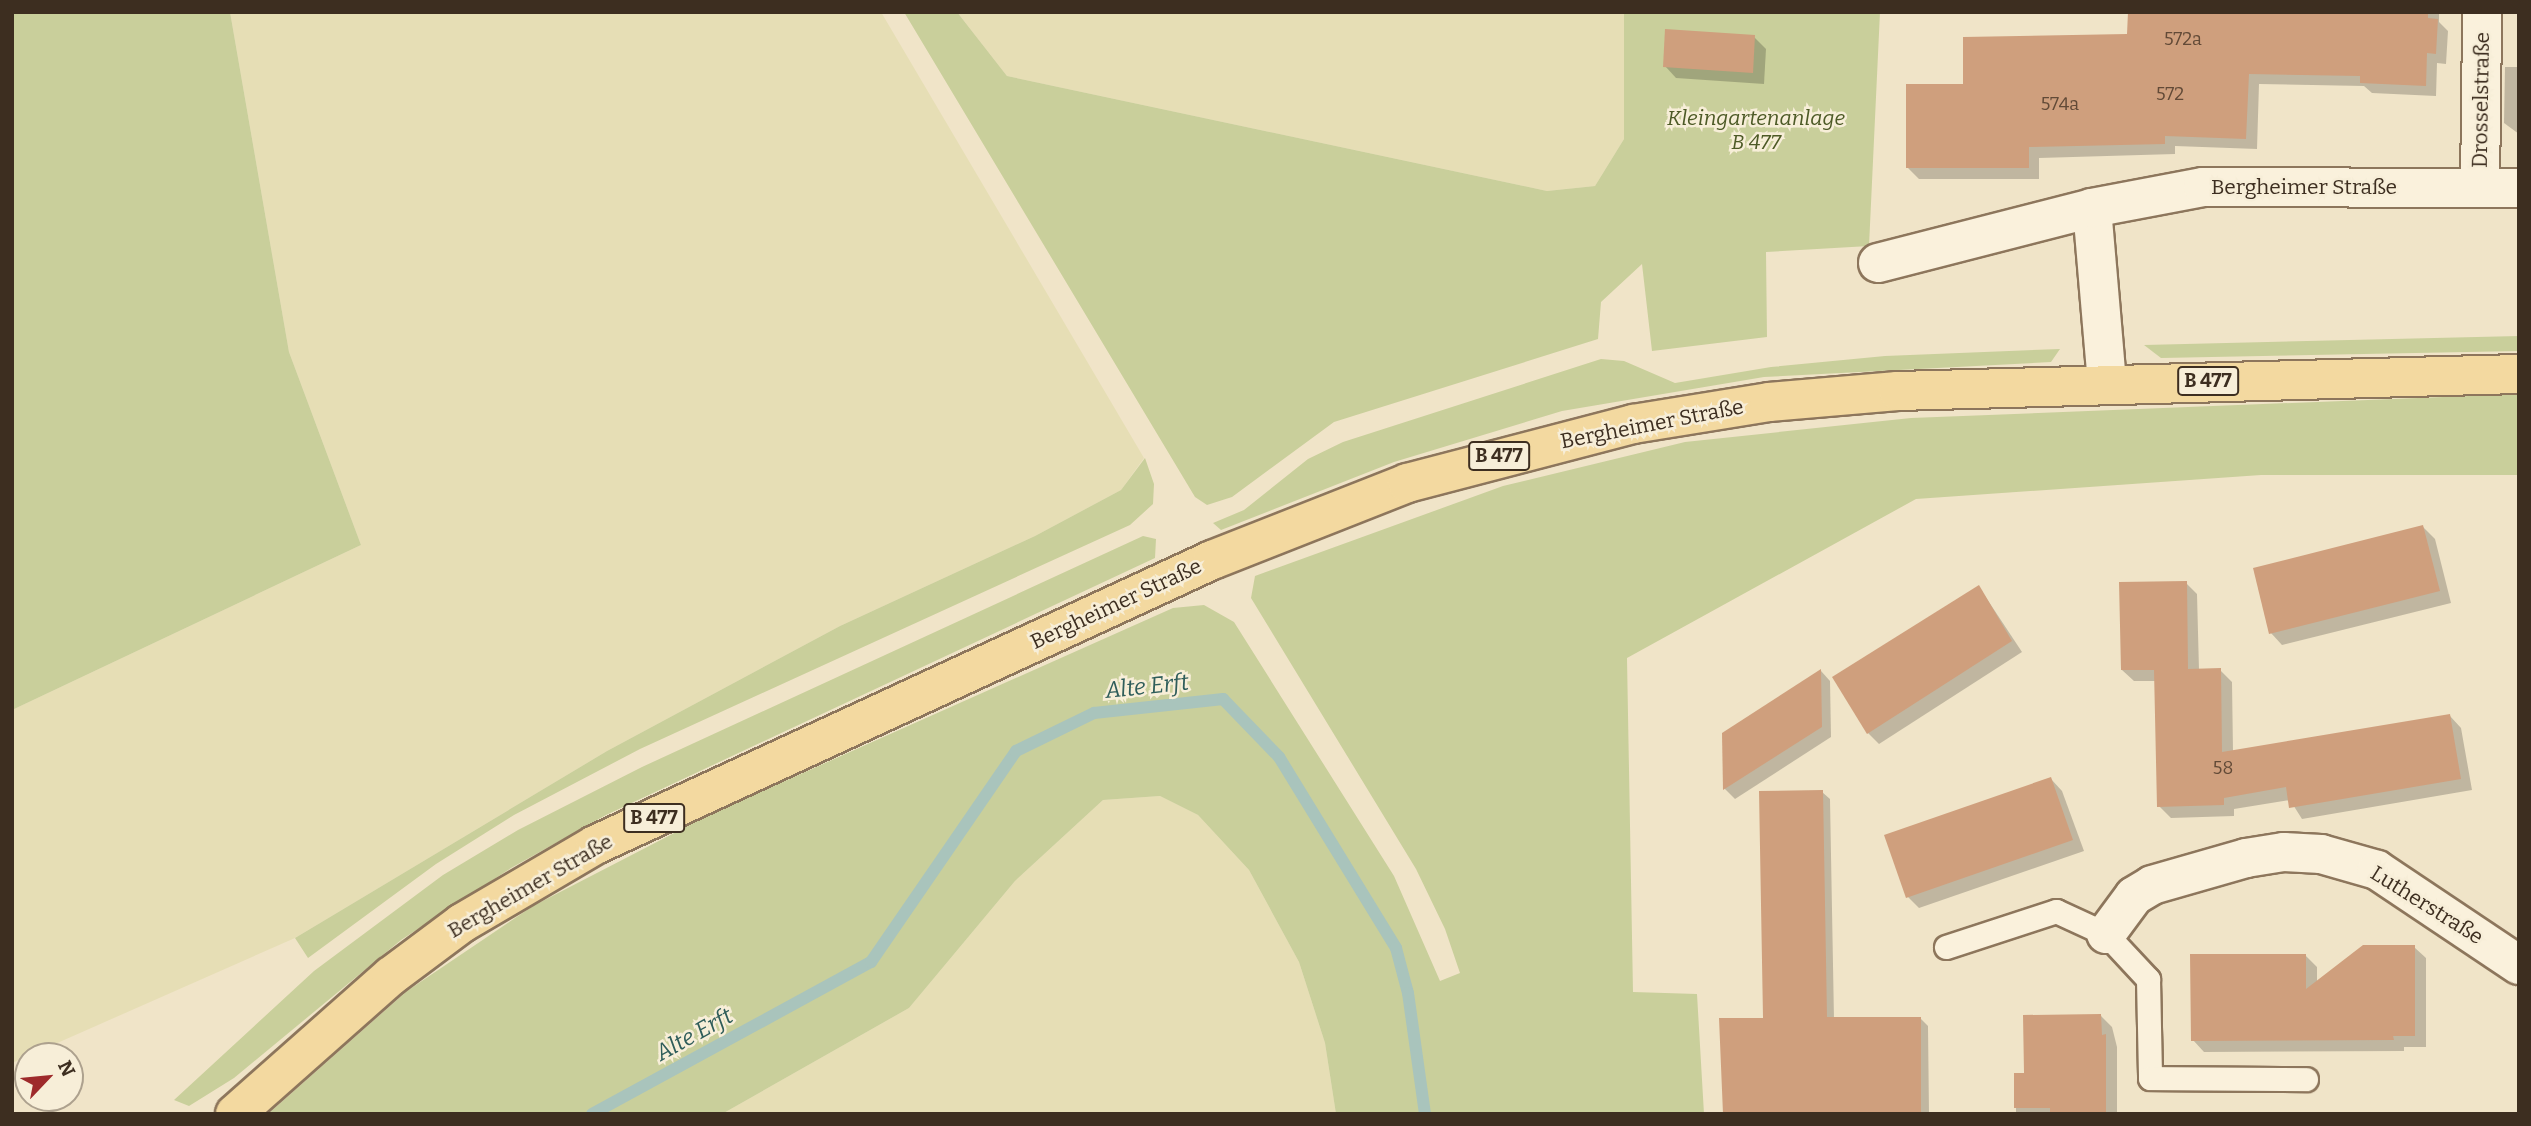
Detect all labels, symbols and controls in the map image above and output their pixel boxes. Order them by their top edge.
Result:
house number: 572a [2164,28,2202,50]
street label: Drosselstraße [2467,32,2495,168]
house number: 572 [2156,83,2184,105]
house number: 574a [2041,93,2079,115]
park label: Kleingartenanlage B 477 [1667,105,1845,155]
street label: Bergheimer Straße [2211,174,2397,200]
road number: B 477 [2176,366,2240,396]
street label: Bergheimer Straße [1558,394,1746,454]
road number: B 477 [1468,440,1530,471]
street label: Bergheimer Straße [1026,553,1206,655]
water label: Alte Erft [1104,668,1190,704]
house number: 58 [2213,757,2233,779]
road number: B 477 [622,803,686,834]
street label: Bergheimer Straße [443,829,617,943]
street label: Lutherstraße [2366,860,2488,950]
water label: Alte Erft [651,1002,737,1066]
north arrow [14,1042,84,1112]
text: N [53,1057,80,1080]

